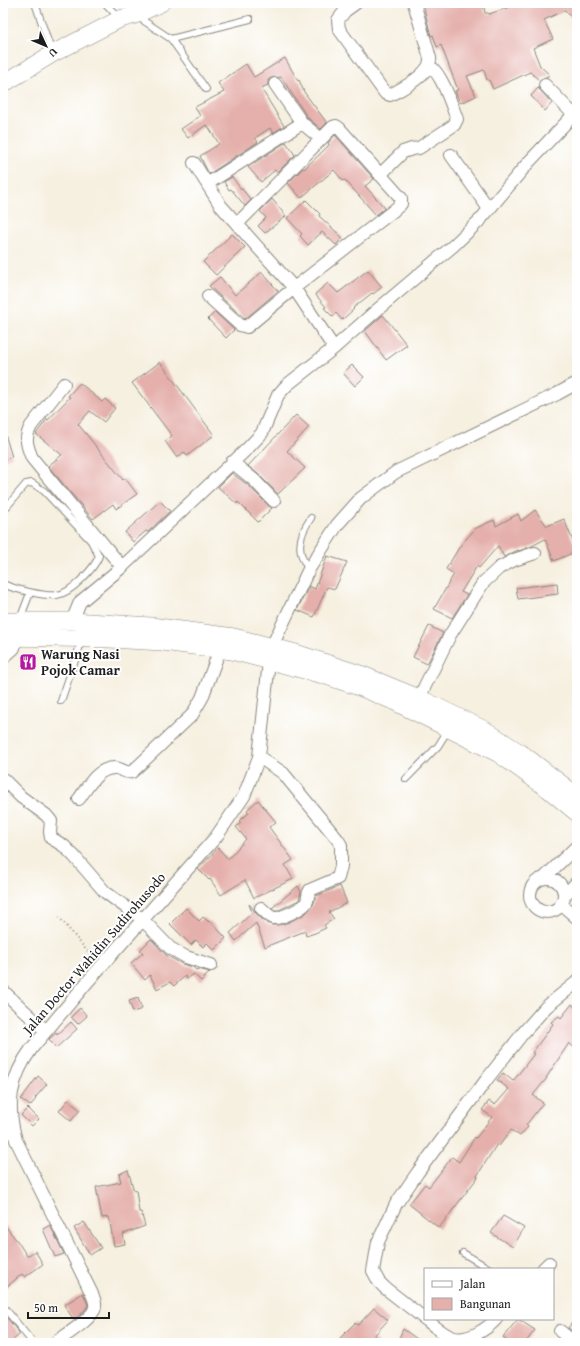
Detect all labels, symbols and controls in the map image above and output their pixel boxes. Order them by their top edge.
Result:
north arrow [26,26,66,66]
text: U [44,45,62,62]
place label: Warung Nasi Pojok Camar [41,644,121,680]
restaurant icon: Warung Nasi Pojok Camar [18,652,38,672]
street label: Jalan Doctor Wahidin Sudirohusodo [17,868,170,1040]
legend [424,1268,554,1320]
text: Jalan [458,1275,485,1292]
scale bar [28,1294,109,1320]
text: Bangunan [460,1295,511,1312]
text: 50 m [34,1299,58,1316]

